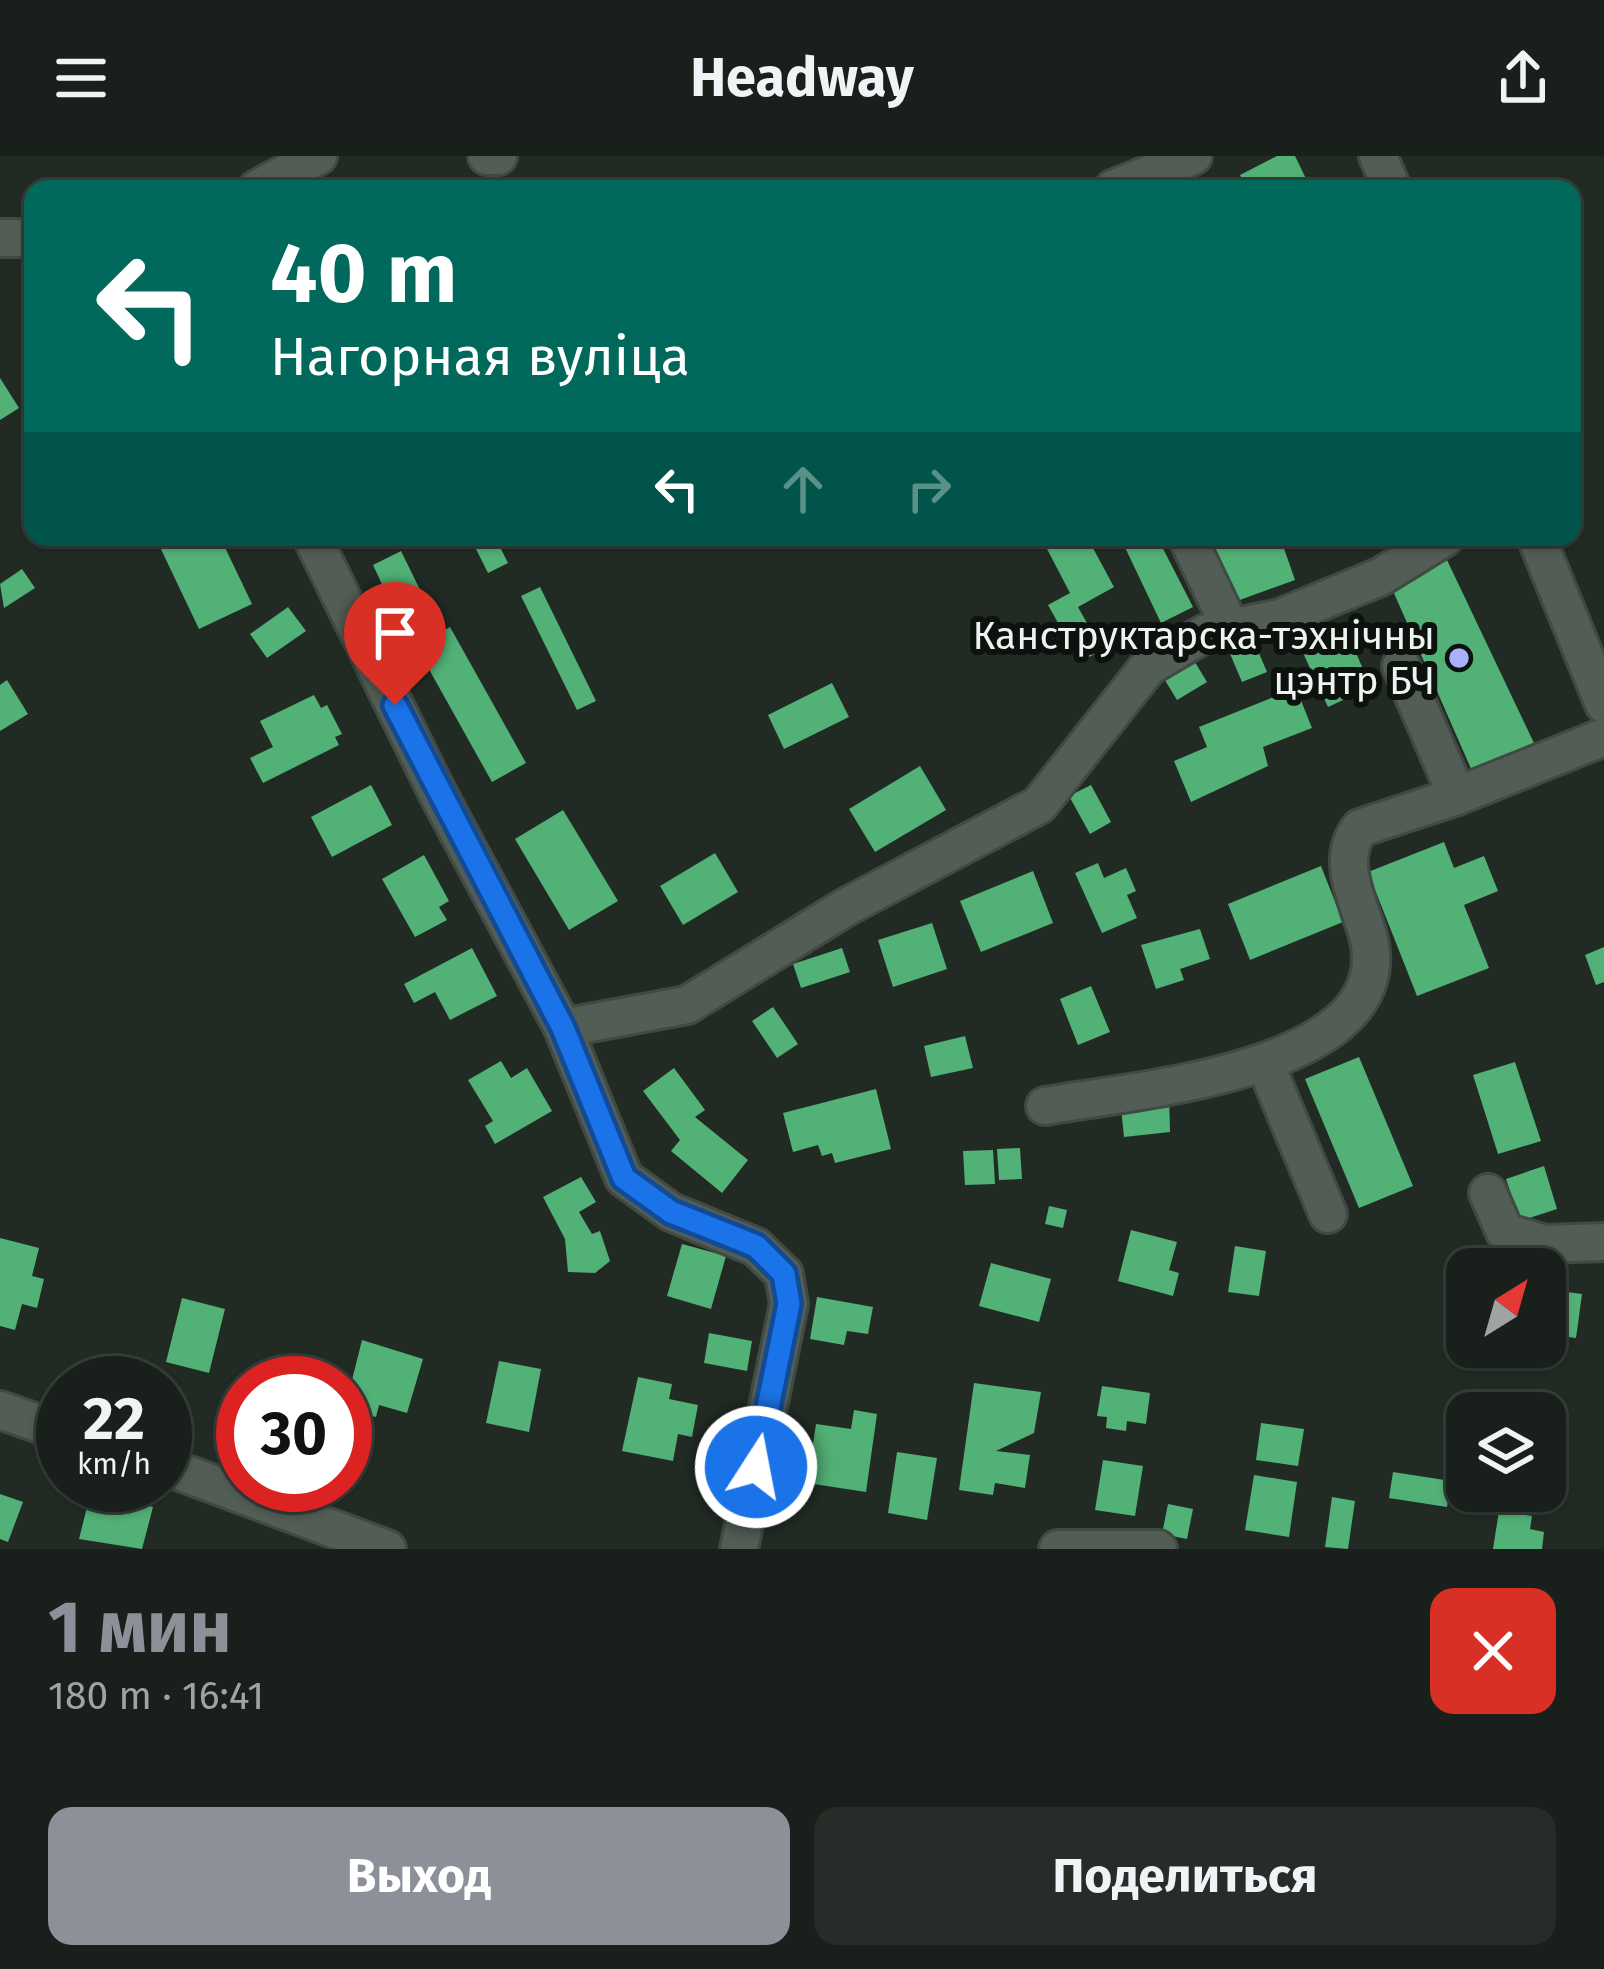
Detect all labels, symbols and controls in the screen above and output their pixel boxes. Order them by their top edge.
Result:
icon: menu [48,45,114,111]
icon: share [1490,45,1556,111]
text: Headway [690,46,914,110]
text: 40 m [270,223,458,324]
icon: left [72,228,228,384]
text: Нагорная вуліца [270,325,690,389]
icon: left [644,456,710,522]
icon: ahead [770,456,836,522]
icon: right [896,456,962,522]
pin [344,582,446,705]
icon: arrive [362,600,428,666]
place label: Канструктарска-тэхнічны цэнтр БЧ [972,613,1435,704]
marker: Канструктарска-тэхнічны цэнтр БЧ [1446,645,1472,671]
north arrow [1446,1248,1566,1368]
map controls [1446,1248,1566,1512]
speed limit sign: 30 [216,1356,372,1512]
text: 22 [83,1383,145,1455]
button: layers [1446,1392,1566,1512]
position arrow [693,1404,819,1530]
text: km/h [77,1446,151,1482]
text: 1 мин [48,1585,232,1671]
button: close [1430,1588,1556,1714]
text: 180 m · 16:41 [48,1673,264,1719]
button: Выход [48,1807,790,1945]
button: Поделиться [814,1807,1556,1945]

